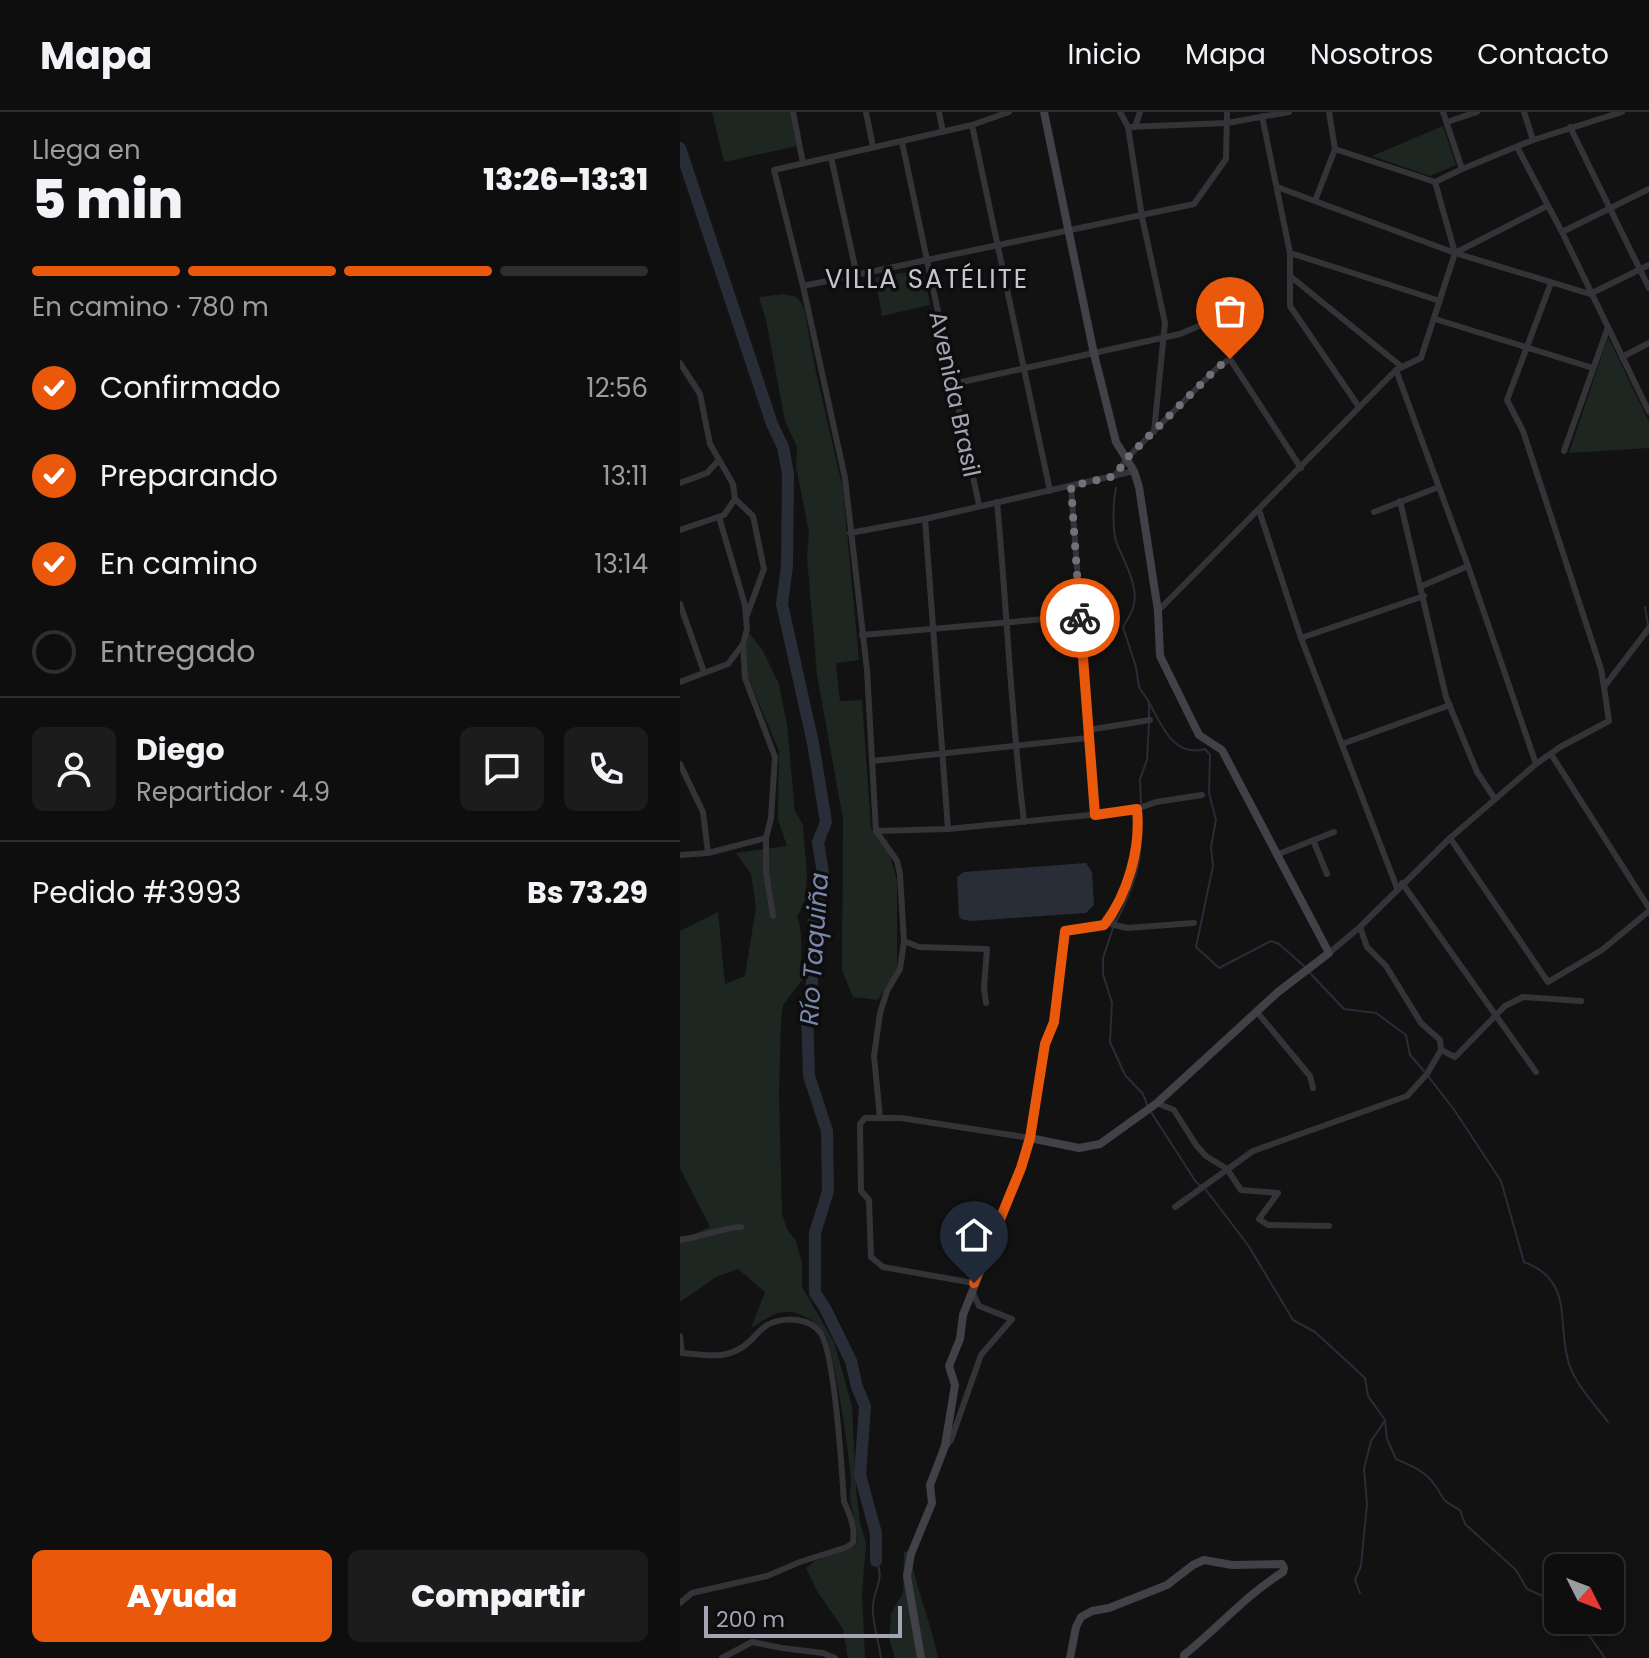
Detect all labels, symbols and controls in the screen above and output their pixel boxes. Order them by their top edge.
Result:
text: Mapa [40,29,152,82]
text: Inicio [1068,35,1141,74]
text: Mapa [1185,35,1266,74]
text: Nosotros [1310,35,1433,74]
text: Contacto [1477,35,1609,74]
text: Llega en [32,132,141,168]
text: 13:26–13:31 [483,158,648,201]
text: 5 min [32,163,183,236]
district label: VILLA SATÉLITE [825,261,1029,297]
pin [1196,277,1264,359]
text: En camino · 780 m [32,289,269,325]
icon: bag [1208,289,1252,333]
street label: Avenida Brasil [921,308,989,480]
icon: check [32,366,76,410]
text: Confirmado [100,366,281,409]
text: 12:56 [586,370,648,406]
icon: check [32,454,76,498]
text: Preparando [100,454,278,497]
text: 13:11 [602,458,648,494]
icon: check [32,542,76,586]
text: En camino [100,542,258,585]
text: 13:14 [594,546,648,582]
courier [1040,578,1120,658]
icon: bike [1058,596,1102,640]
text: Entregado [100,630,255,673]
button: person [32,727,116,811]
button: chat [460,727,544,811]
button: phone [564,727,648,811]
text: Diego [136,728,225,771]
text: Repartidor · 4.9 [136,774,330,810]
text: Pedido #3993 [32,871,241,914]
text: Bs 73.29 [527,871,648,914]
water label: Río Taquiña [791,871,837,1027]
pin [940,1201,1008,1283]
icon: home [952,1213,996,1257]
button: Ayuda [32,1550,332,1642]
button: Compartir [348,1550,648,1642]
north arrow [1544,1554,1624,1634]
map controls [1544,1554,1624,1634]
scale bar [704,1602,902,1638]
text: 200 m [716,1604,785,1635]

